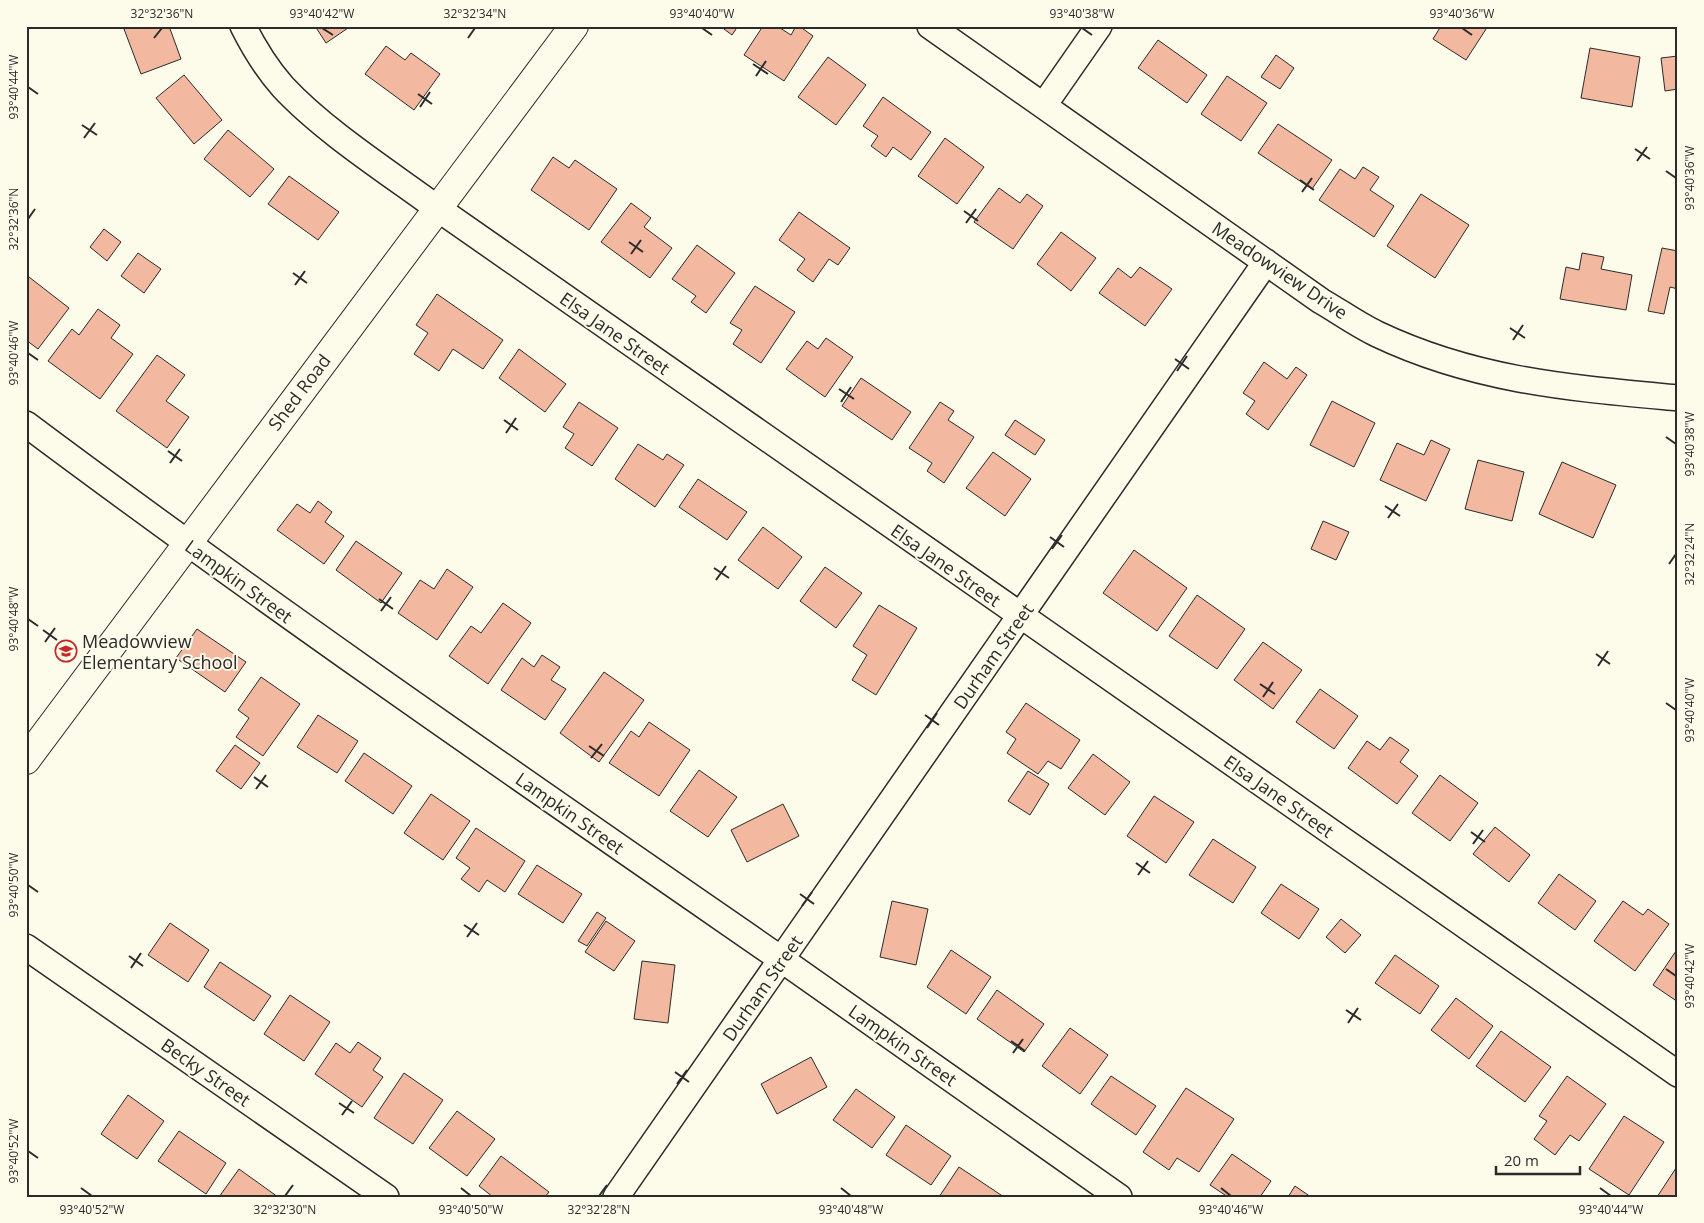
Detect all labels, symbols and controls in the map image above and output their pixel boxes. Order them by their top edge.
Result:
text: 32°32'36"N [131,5,193,22]
text: 93°40'42"W [290,5,354,22]
text: 32°32'34"N [444,5,506,22]
text: 93°40'40"W [670,5,734,22]
text: 93°40'38"W [1050,5,1114,22]
text: 93°40'36"W [1430,5,1494,22]
text: 93°40'44"W [5,55,22,119]
text: 93°40'36"W [1681,146,1698,210]
text: 32°32'36"N [5,188,22,250]
street label: Meadowview Drive [1208,216,1352,324]
street label: Elsa Jane Street [555,286,675,380]
text: 93°40'46"W [5,321,22,385]
street label: Shed Road [262,349,336,435]
text: 93°40'38"W [1681,412,1698,476]
street label: Elsa Jane Street [886,518,1006,612]
text: 32°32'24"N [1681,523,1698,585]
street label: Lampkin Street [181,534,297,628]
text: 93°40'48"W [5,587,22,651]
street label: Durham Street [948,598,1038,714]
place label: Meadowview Elementary School [82,629,238,674]
school or university icon: Meadowview Elementary School [54,639,78,663]
text: 93°40'40"W [1681,678,1698,742]
street label: Elsa Jane Street [1219,749,1339,843]
street label: Lampkin Street [511,767,629,859]
text: 93°40'50"W [5,853,22,917]
street label: Durham Street [717,930,807,1046]
text: 93°40'42"W [1681,944,1698,1008]
street label: Lampkin Street [844,999,962,1091]
street label: Becky Street [157,1032,255,1112]
text: 93°40'52"W [5,1119,22,1183]
scale bar [1496,1143,1580,1175]
text: 20 m [1504,1150,1539,1170]
text: 93°40'52"W [60,1201,124,1218]
text: 32°32'30"N [254,1201,316,1218]
text: 93°40'50"W [439,1201,503,1218]
text: 32°32'28"N [568,1201,630,1218]
text: 93°40'48"W [819,1201,883,1218]
text: 93°40'46"W [1199,1201,1263,1218]
text: 93°40'44"W [1579,1201,1643,1218]

